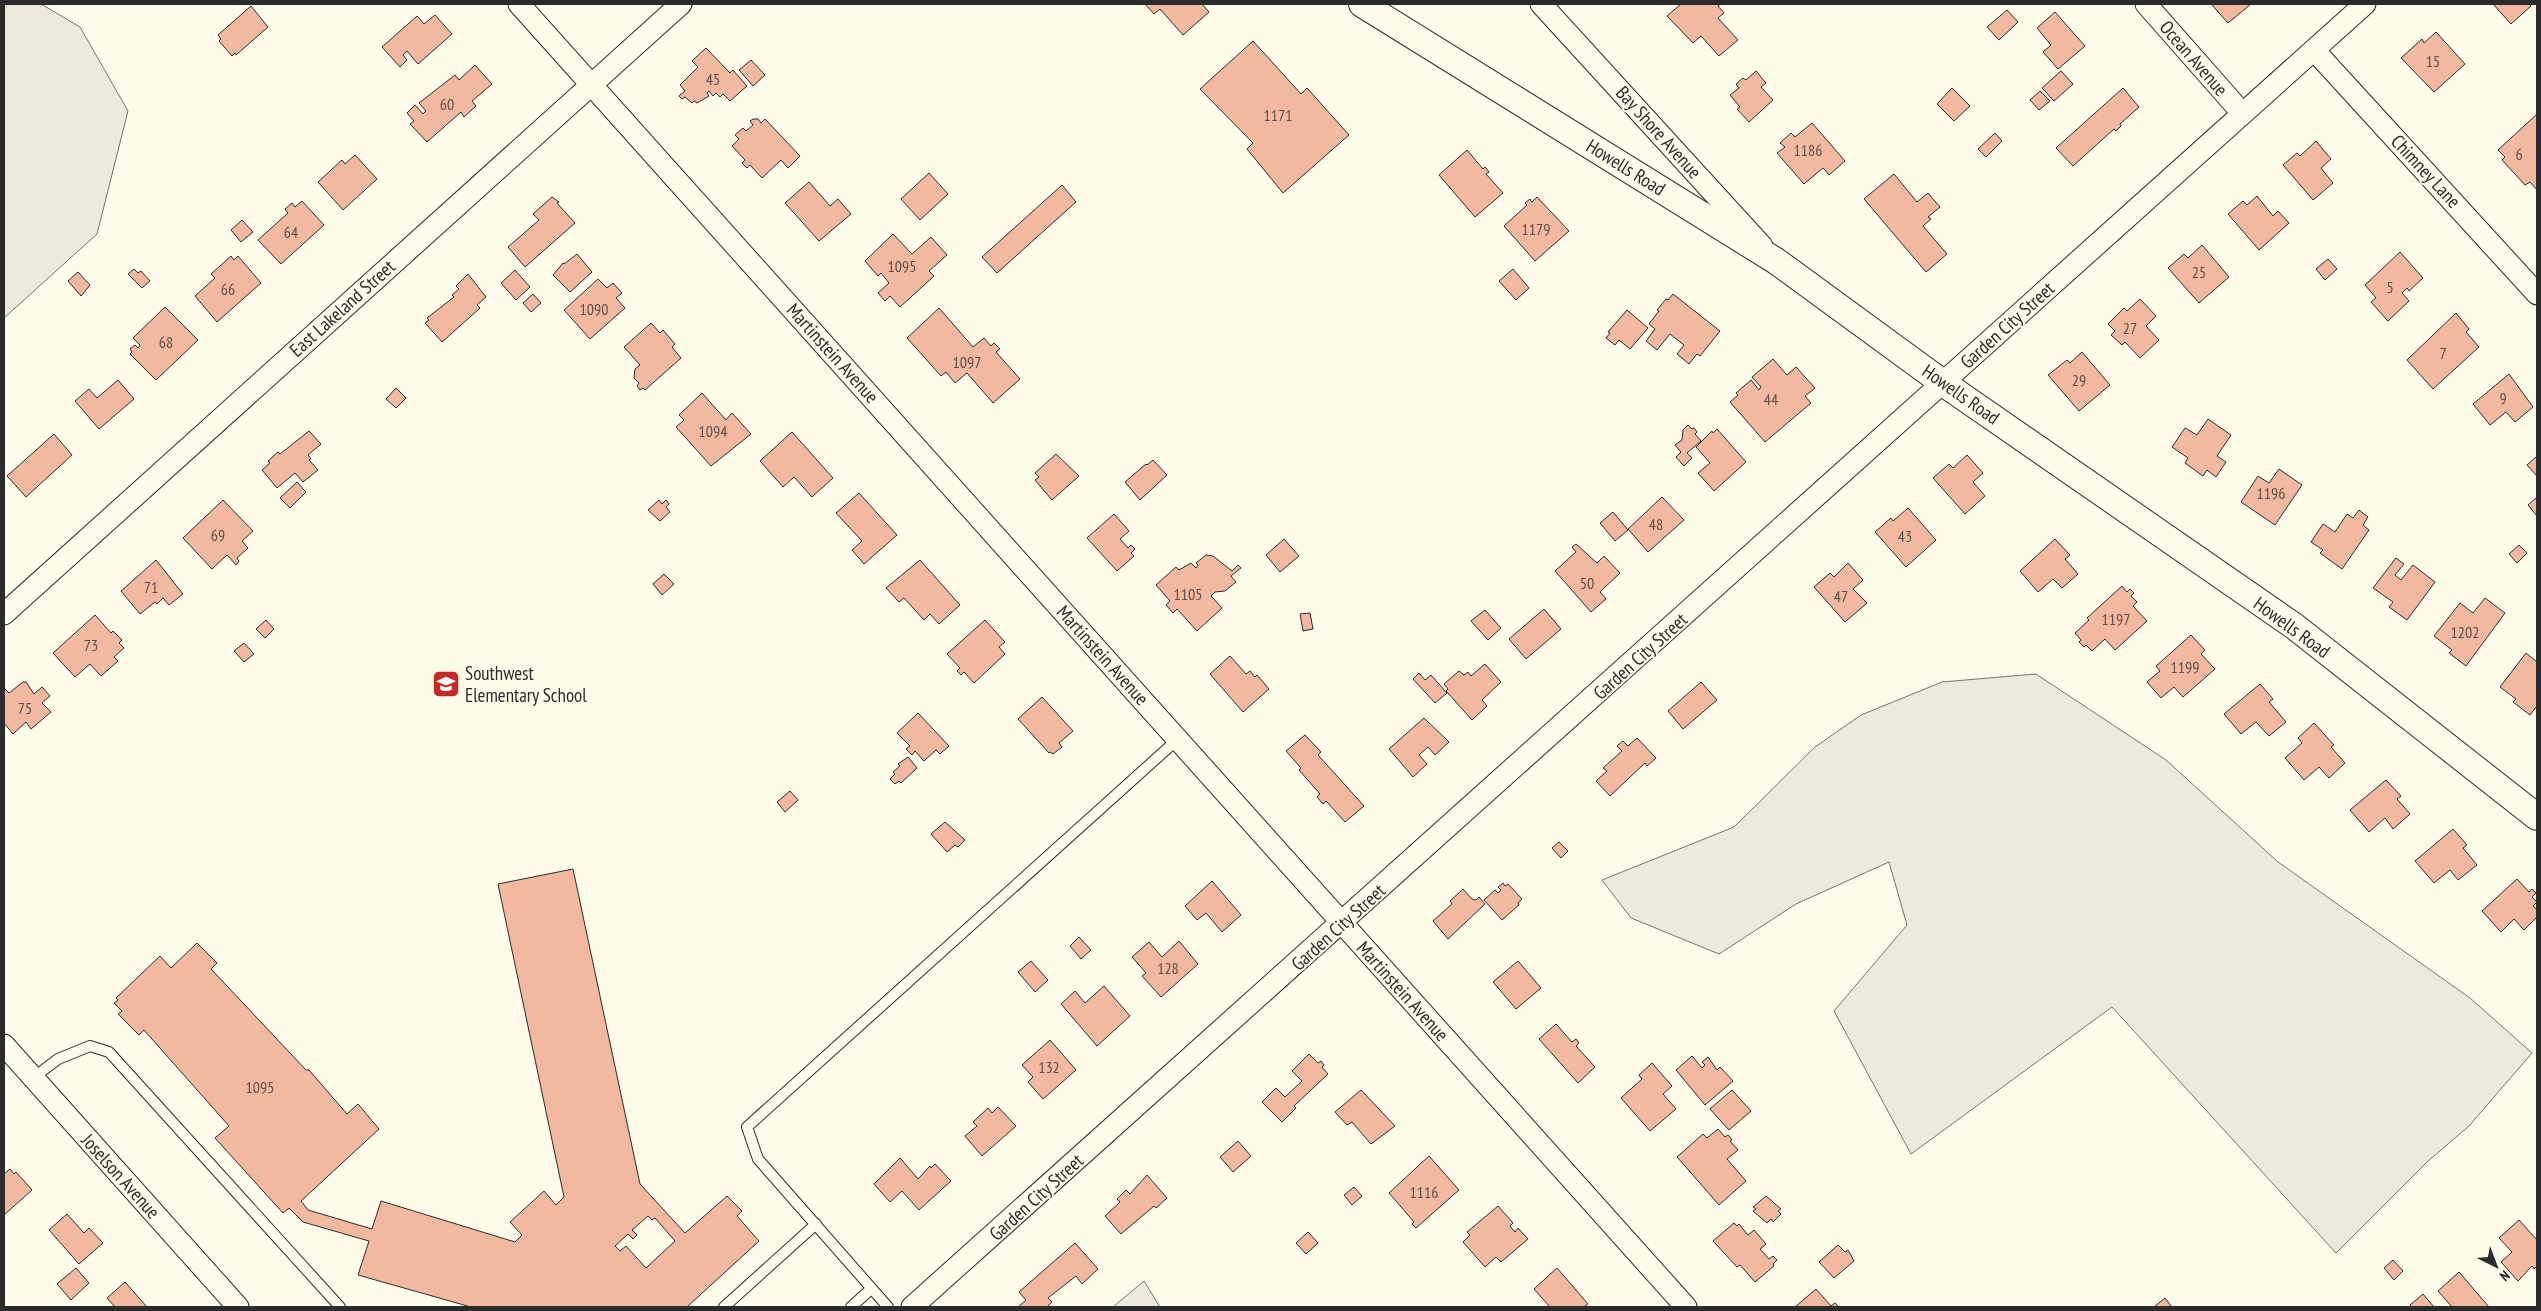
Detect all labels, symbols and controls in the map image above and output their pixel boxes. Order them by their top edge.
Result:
street label: Ocean Avenue [2155,15,2233,101]
house number: 15 [2426,51,2440,71]
house number: 45 [706,69,720,89]
street label: Bay Shore Avenue [1611,81,1707,183]
house number: 60 [440,94,454,114]
house number: 1171 [1264,105,1292,125]
street label: Chimney Lane [2386,129,2466,213]
street label: Howells Road [1582,133,1670,201]
house number: 1186 [1794,140,1822,160]
house number: 6 [2515,144,2523,164]
house number: 1179 [1522,219,1550,239]
house number: 64 [284,222,298,242]
street label: East Lakeland Street [284,254,400,362]
house number: 1095 [888,256,916,276]
house number: 25 [2192,262,2206,282]
street label: Garden City Street [1955,276,2060,374]
house number: 5 [2386,277,2394,297]
house number: 66 [221,279,235,299]
street label: Martinstein Avenue [782,298,884,408]
house number: 1090 [580,299,608,319]
house number: 27 [2123,318,2137,338]
house number: 68 [159,332,173,352]
house number: 7 [2439,343,2447,363]
house number: 1097 [953,352,981,372]
street label: Howells Road [1918,359,2004,429]
house number: 29 [2072,370,2086,390]
house number: 9 [2499,388,2507,408]
house number: 44 [1764,389,1778,409]
house number: 1094 [699,421,727,441]
house number: 1196 [2257,483,2285,503]
house number: 48 [1649,514,1663,534]
house number: 69 [211,525,225,545]
house number: 43 [1898,526,1912,546]
house number: 50 [1580,573,1594,593]
house number: 71 [144,577,158,597]
house number: 1105 [1174,584,1202,604]
house number: 47 [1834,586,1848,606]
street label: Howells Road [2249,591,2335,663]
street label: Martinstein Avenue [1052,600,1154,710]
street label: Garden City Street [1588,607,1693,705]
house number: 1197 [2102,609,2130,629]
house number: 1202 [2451,622,2479,642]
house number: 73 [84,635,98,655]
house number: 1199 [2171,657,2199,677]
place label: Southwest Elementary School [465,661,587,707]
school or university icon: Southwest Elementary School [431,669,461,699]
house number: 75 [18,698,32,718]
street label: Garden City Street [1286,878,1391,976]
street label: Martinstein Avenue [1352,936,1454,1046]
house number: 128 [1157,958,1179,978]
house number: 132 [1038,1057,1060,1077]
house number: 1095 [246,1077,274,1097]
street label: Joselson Avenue [76,1128,165,1224]
street label: Garden City Street [984,1148,1089,1246]
house number: 1116 [1410,1182,1438,1202]
north arrow [2471,1241,2521,1291]
text: N [2496,1266,2514,1285]

